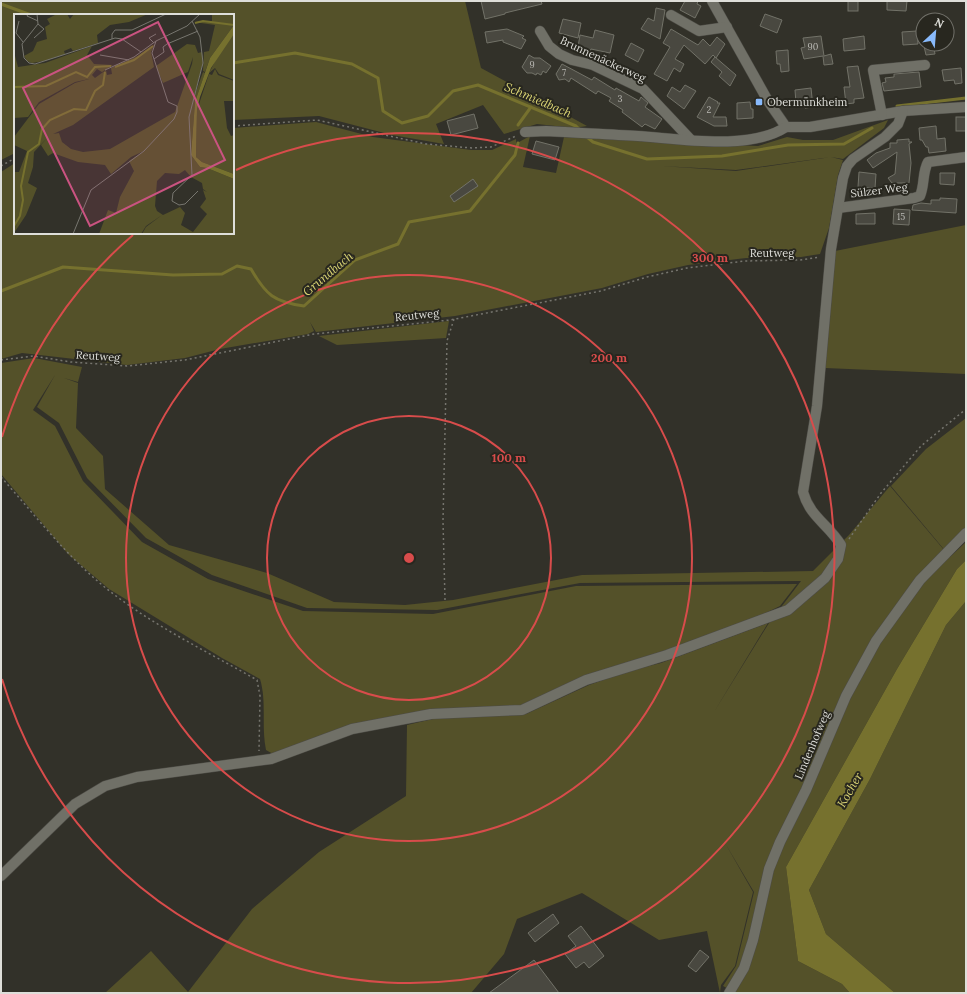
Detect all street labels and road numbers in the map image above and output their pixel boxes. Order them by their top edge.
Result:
street label: Brunnenäckerweg [558,33,649,85]
street label: Sülzer Weg [850,179,909,200]
street label: Reutweg [750,246,795,260]
street label: Reutweg [394,306,441,324]
street label: Reutweg [75,347,122,365]
street label: Lindenhofweg [791,708,833,781]

